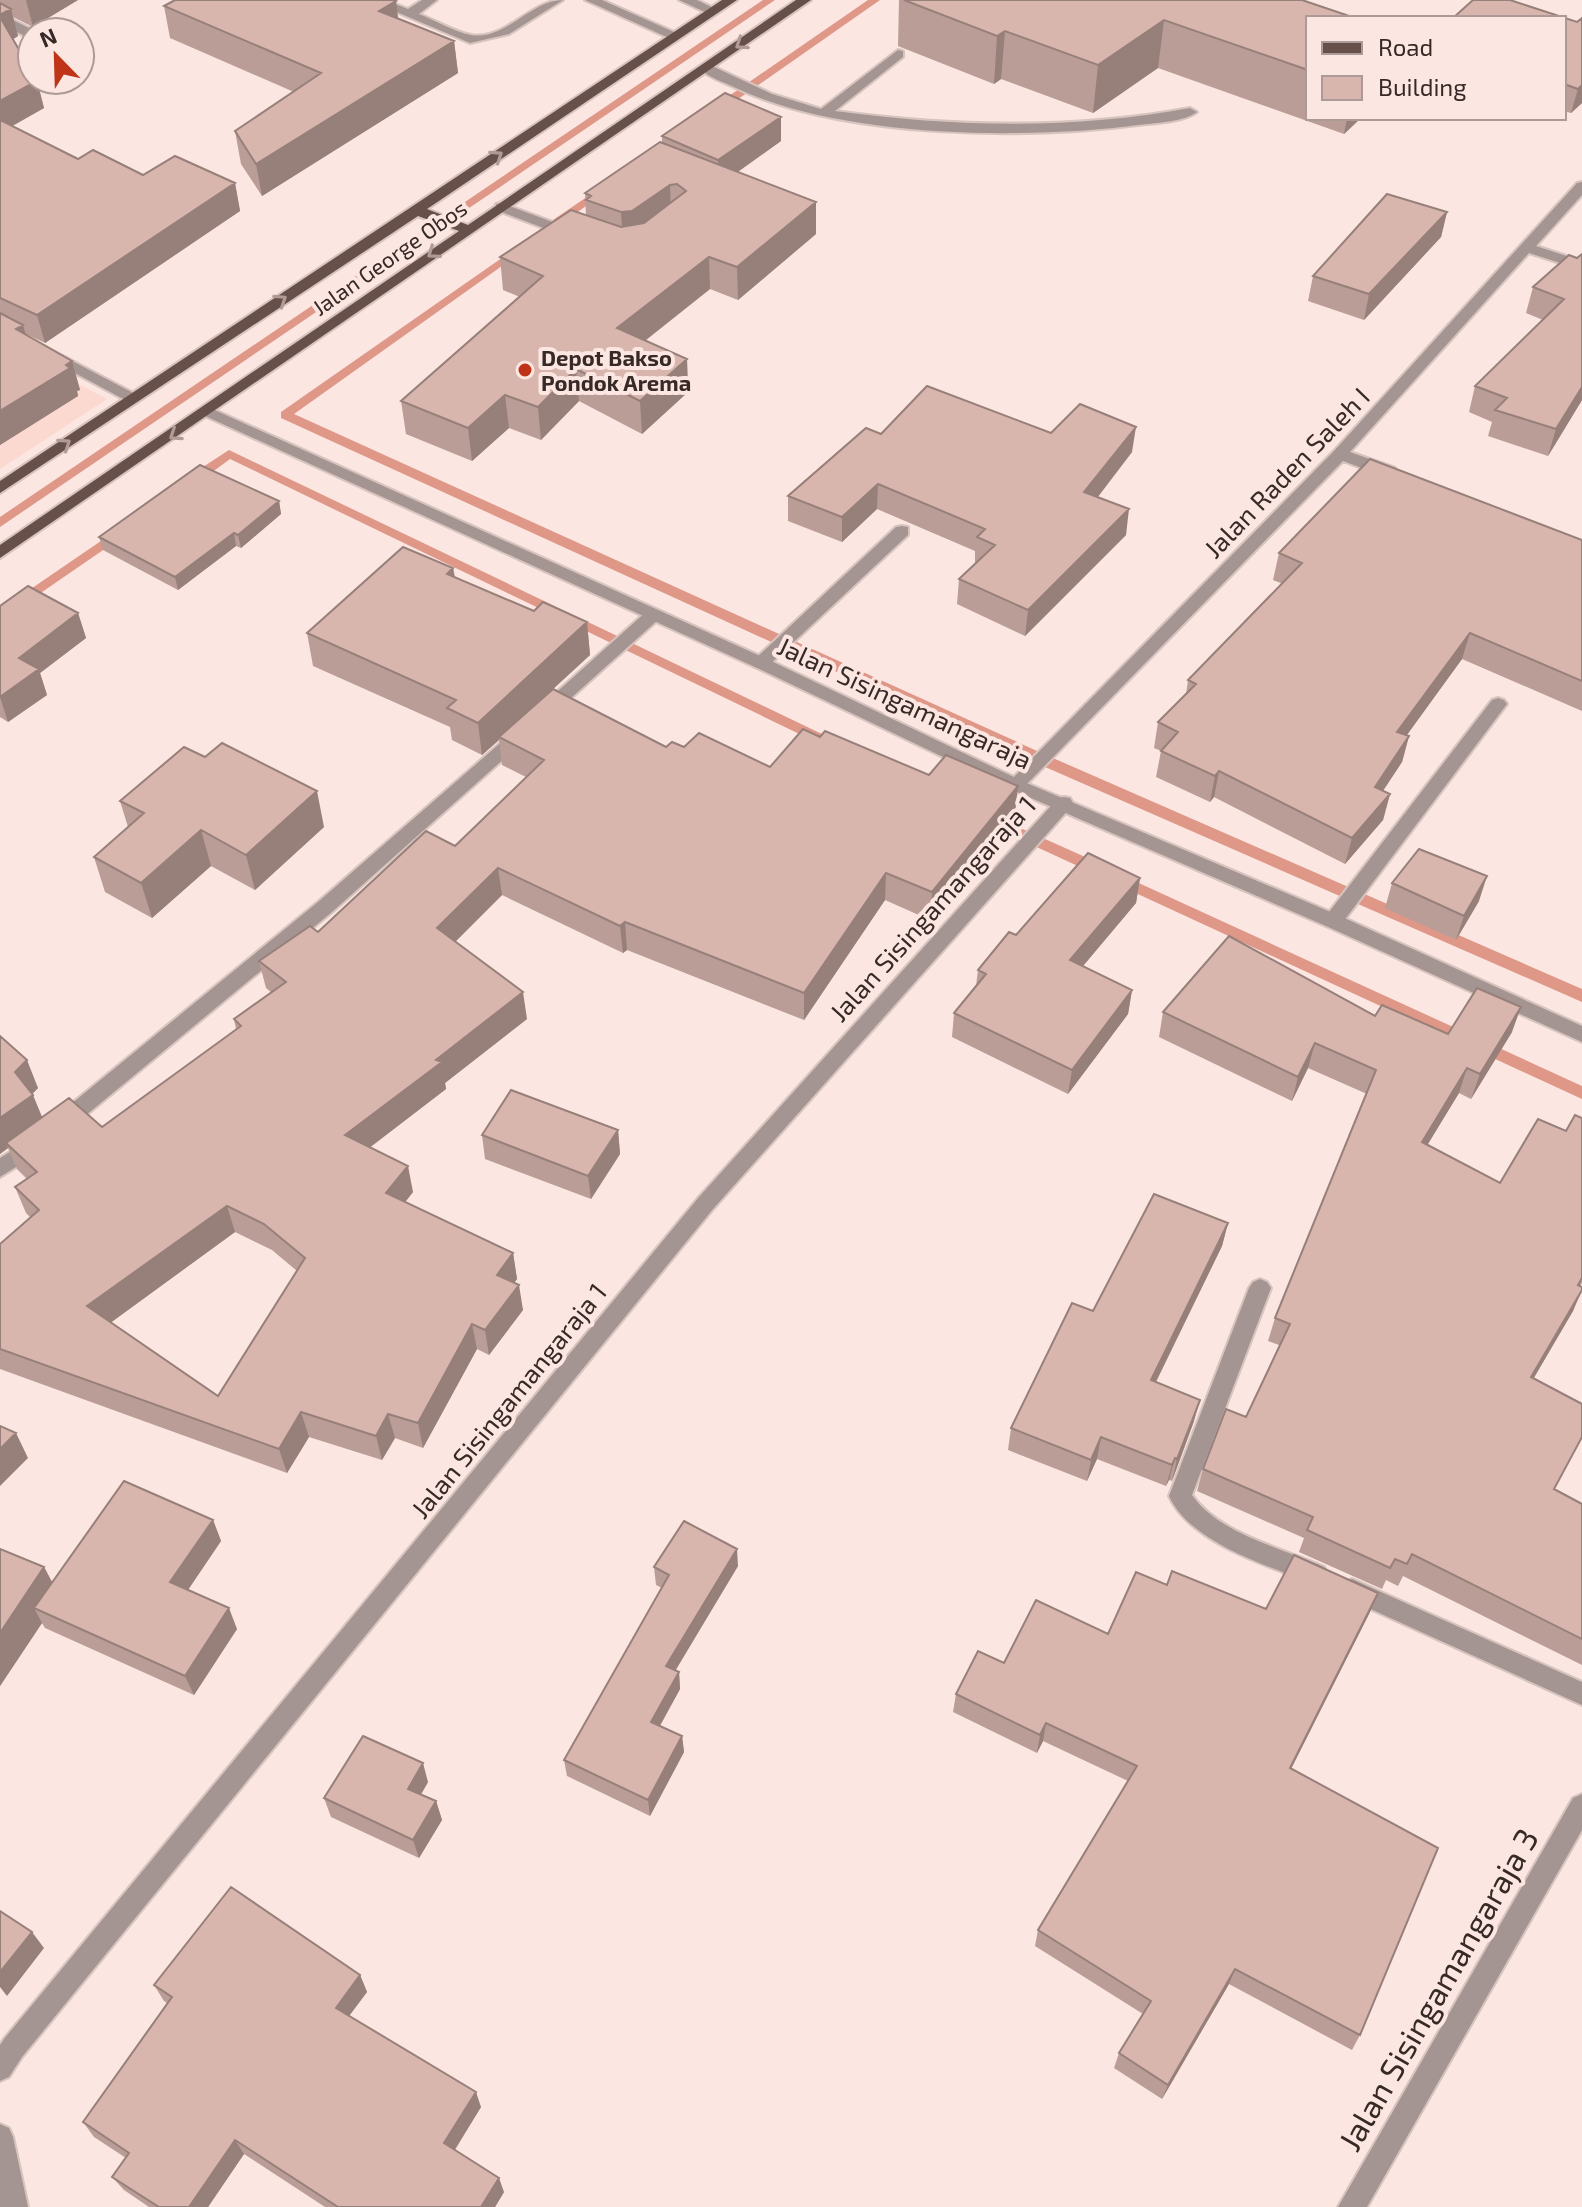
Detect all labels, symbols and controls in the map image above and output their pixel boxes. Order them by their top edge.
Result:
north arrow [16,16,96,96]
legend [1306,16,1566,120]
text: N [35,22,60,52]
text: Road [1378,32,1433,61]
one-way arrow [735,34,749,49]
text: Building [1378,72,1467,101]
one-way arrow [489,151,503,166]
street label: Jalan George Obos [307,194,471,320]
one-way arrow [427,243,441,258]
one-way arrow [272,294,287,309]
place label: Depot Bakso Pondok Arema [541,344,691,395]
marker: Depot Bakso Pondok Arema [516,361,534,379]
street label: Jalan Raden Saleh I [1197,381,1375,563]
one-way arrow [169,425,183,440]
one-way arrow [56,439,70,454]
street label: Jalan Sisingamangaraja [773,629,1037,775]
street label: Jalan Sisingamangaraja 1 [822,789,1042,1027]
street label: Jalan Sisingamangaraja 1 [404,1276,612,1524]
street label: Jalan Sisingamangaraja 3 [1329,1821,1546,2157]

